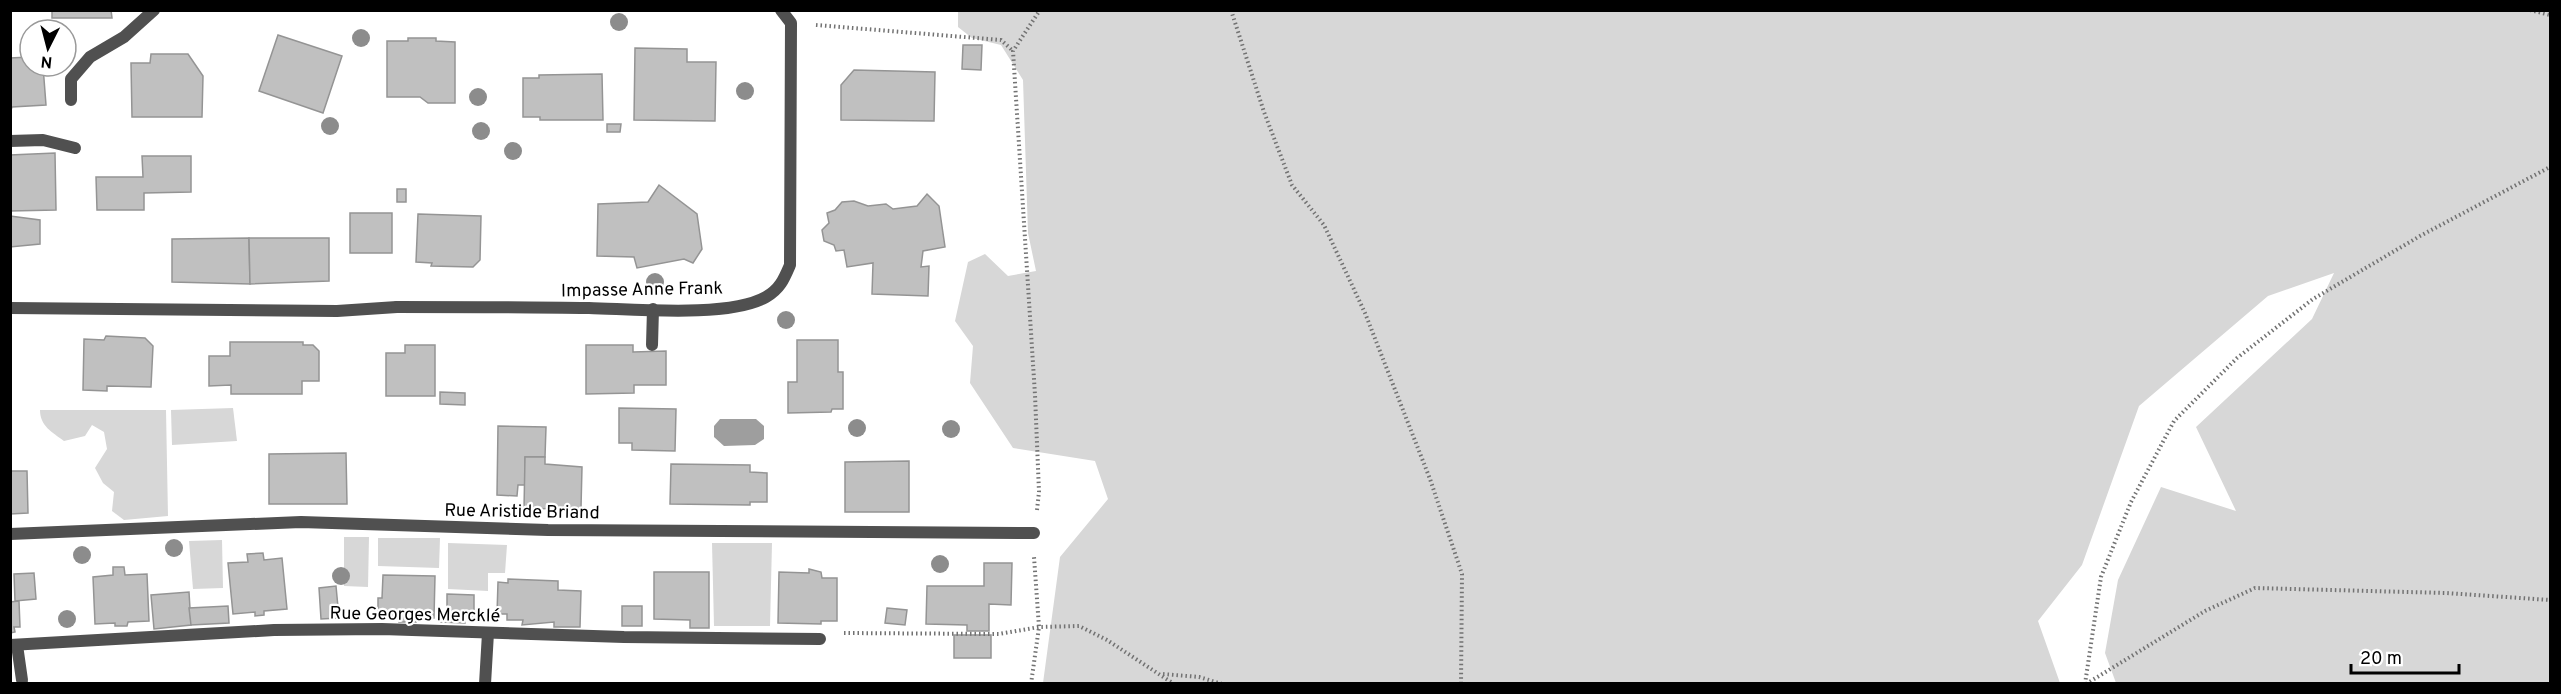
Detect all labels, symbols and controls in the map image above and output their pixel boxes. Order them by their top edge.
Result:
north arrow [18,18,78,78]
text: N [40,50,53,71]
street label: Impasse Anne Frank [561,278,723,303]
street label: Rue Aristide Briand [444,500,600,525]
street label: Rue Georges Mercklé [329,603,500,628]
scale bar [2351,637,2459,675]
text: 20 m [2360,648,2402,671]

